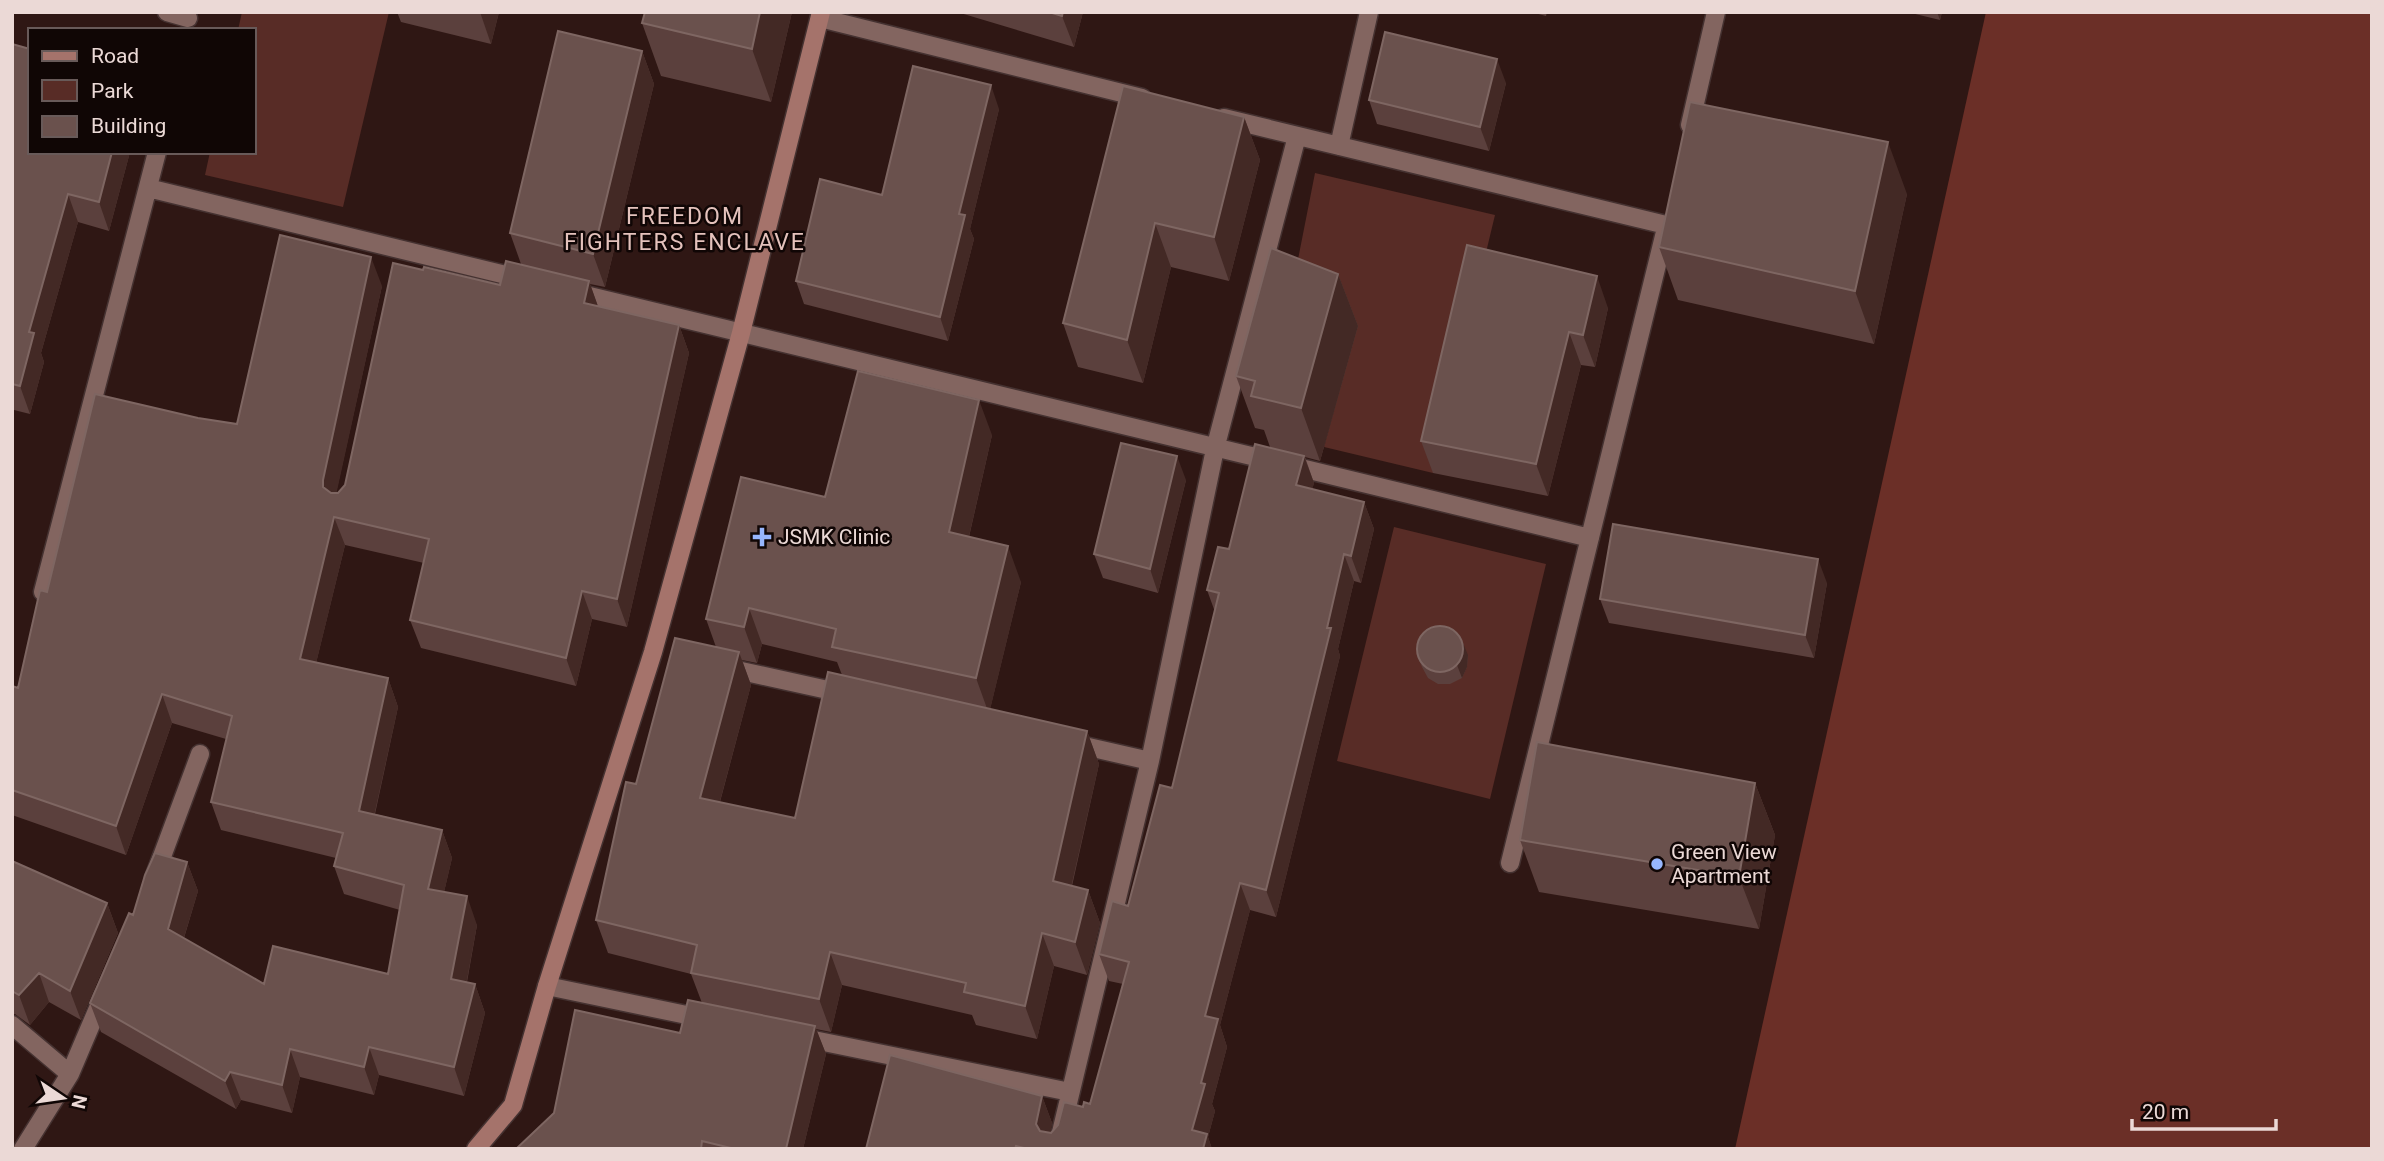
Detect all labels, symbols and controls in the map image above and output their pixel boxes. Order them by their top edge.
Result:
legend [28,28,256,154]
text: Road [91,44,139,68]
text: Park [91,79,134,103]
text: Building [91,114,166,138]
district label: FREEDOM FIGHTERS ENCLAVE [564,203,806,256]
place label: JSMK Clinic [778,525,890,549]
marker: JSMK Clinic [752,527,772,547]
place label: Green View Apartment [1671,840,1777,888]
marker: Green View Apartment [1649,856,1665,872]
north arrow [28,1063,98,1133]
scale bar [2132,1088,2276,1132]
text: N [66,1093,92,1111]
text: 20 m [2142,1100,2189,1124]

